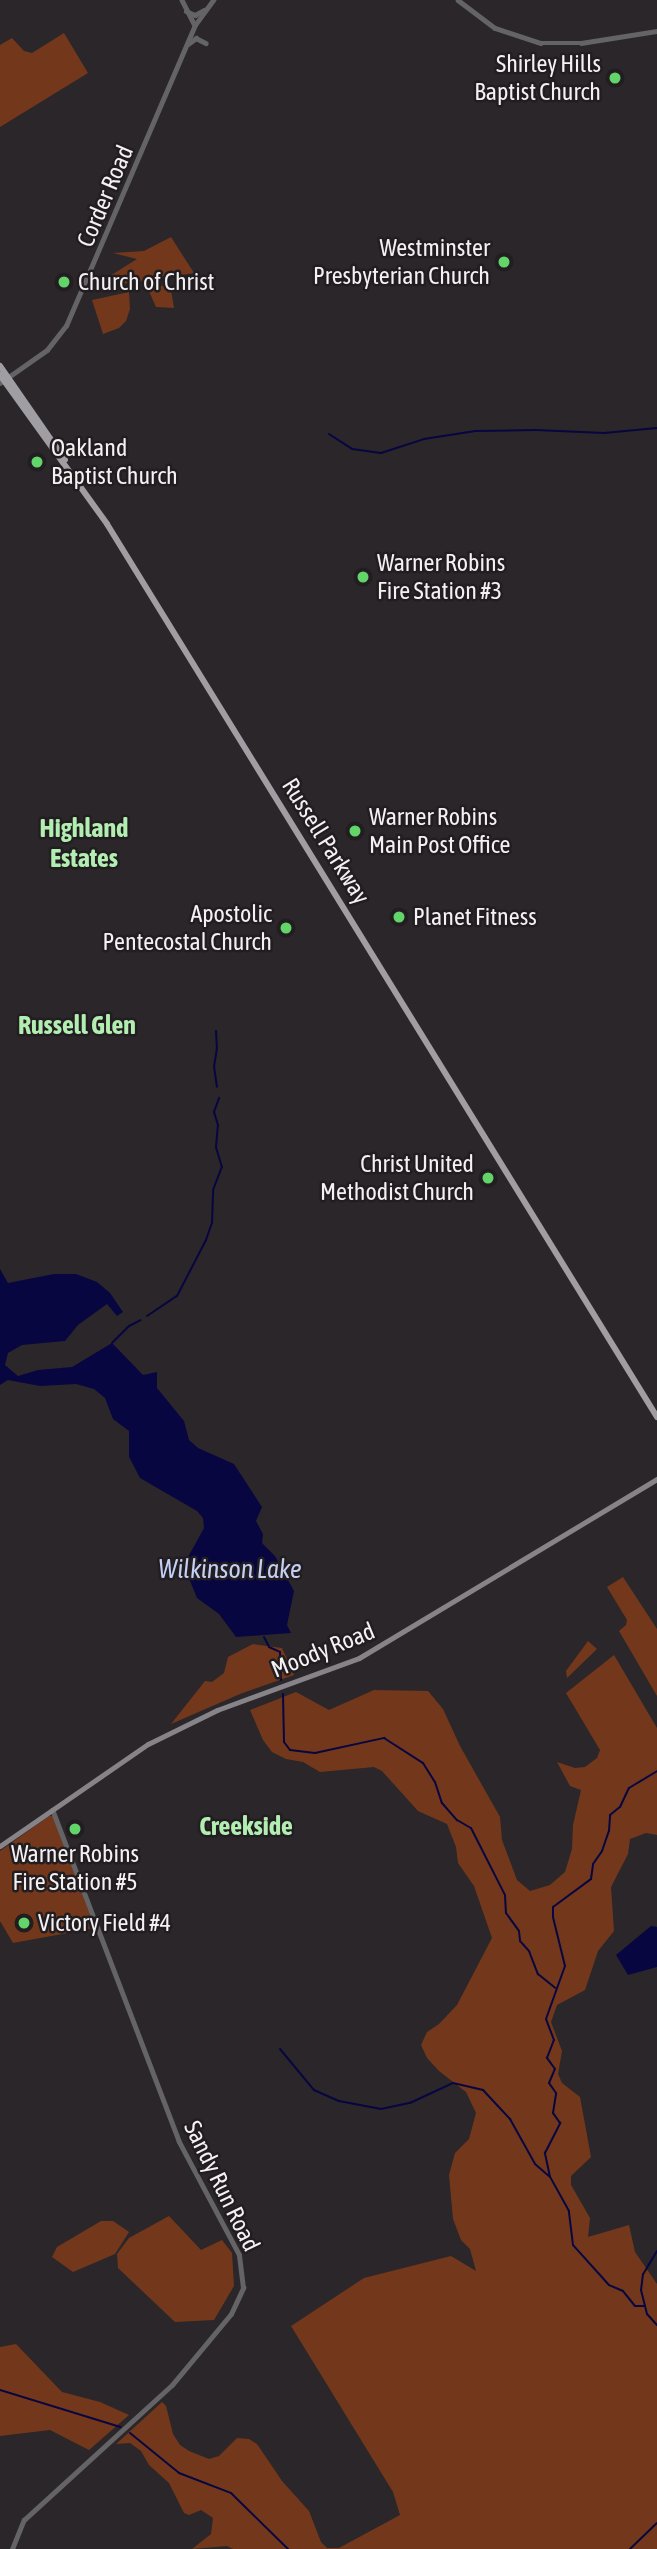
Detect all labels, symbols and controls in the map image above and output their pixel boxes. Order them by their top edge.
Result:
place label: Shirley Hills Baptist Church [474,50,601,106]
marker: Shirley Hills Baptist Church [607,70,623,86]
street label: Corder Road [71,141,139,251]
place label: Westminster Presbyterian Church [313,234,490,290]
marker: Westminster Presbyterian Church [496,254,512,270]
place label: Church of Christ [78,268,215,296]
marker: Church of Christ [56,274,72,290]
place label: Oakland Baptist Church [51,434,178,490]
marker: Oakland Baptist Church [29,454,45,470]
place label: Warner Robins Fire Station #3 [377,549,505,605]
marker: Warner Robins Fire Station #3 [355,569,371,585]
street label: Russell Parkway [276,773,376,909]
place label: Warner Robins Main Post Office [369,803,510,859]
district label: Highland Estates [40,813,128,874]
marker: Warner Robins Main Post Office [347,823,363,839]
place label: Apostolic Pentecostal Church [103,900,272,956]
place label: Planet Fitness [413,903,537,931]
marker: Planet Fitness [391,909,407,925]
marker: Apostolic Pentecostal Church [278,920,294,936]
district label: Russell Glen [18,1010,136,1042]
place label: Christ United Methodist Church [320,1150,474,1206]
marker: Christ United Methodist Church [480,1170,496,1186]
water label: Wilkinson Lake [158,1554,302,1586]
street label: Moody Road [267,1616,379,1684]
district label: Creekside [199,1811,293,1843]
marker: Warner Robins Fire Station #5 [67,1821,83,1837]
place label: Warner Robins Fire Station #5 [11,1840,139,1896]
place label: Victory Field #4 [38,1909,171,1937]
marker: Victory Field #4 [16,1915,32,1931]
street label: Sandy Run Road [178,2116,266,2256]

